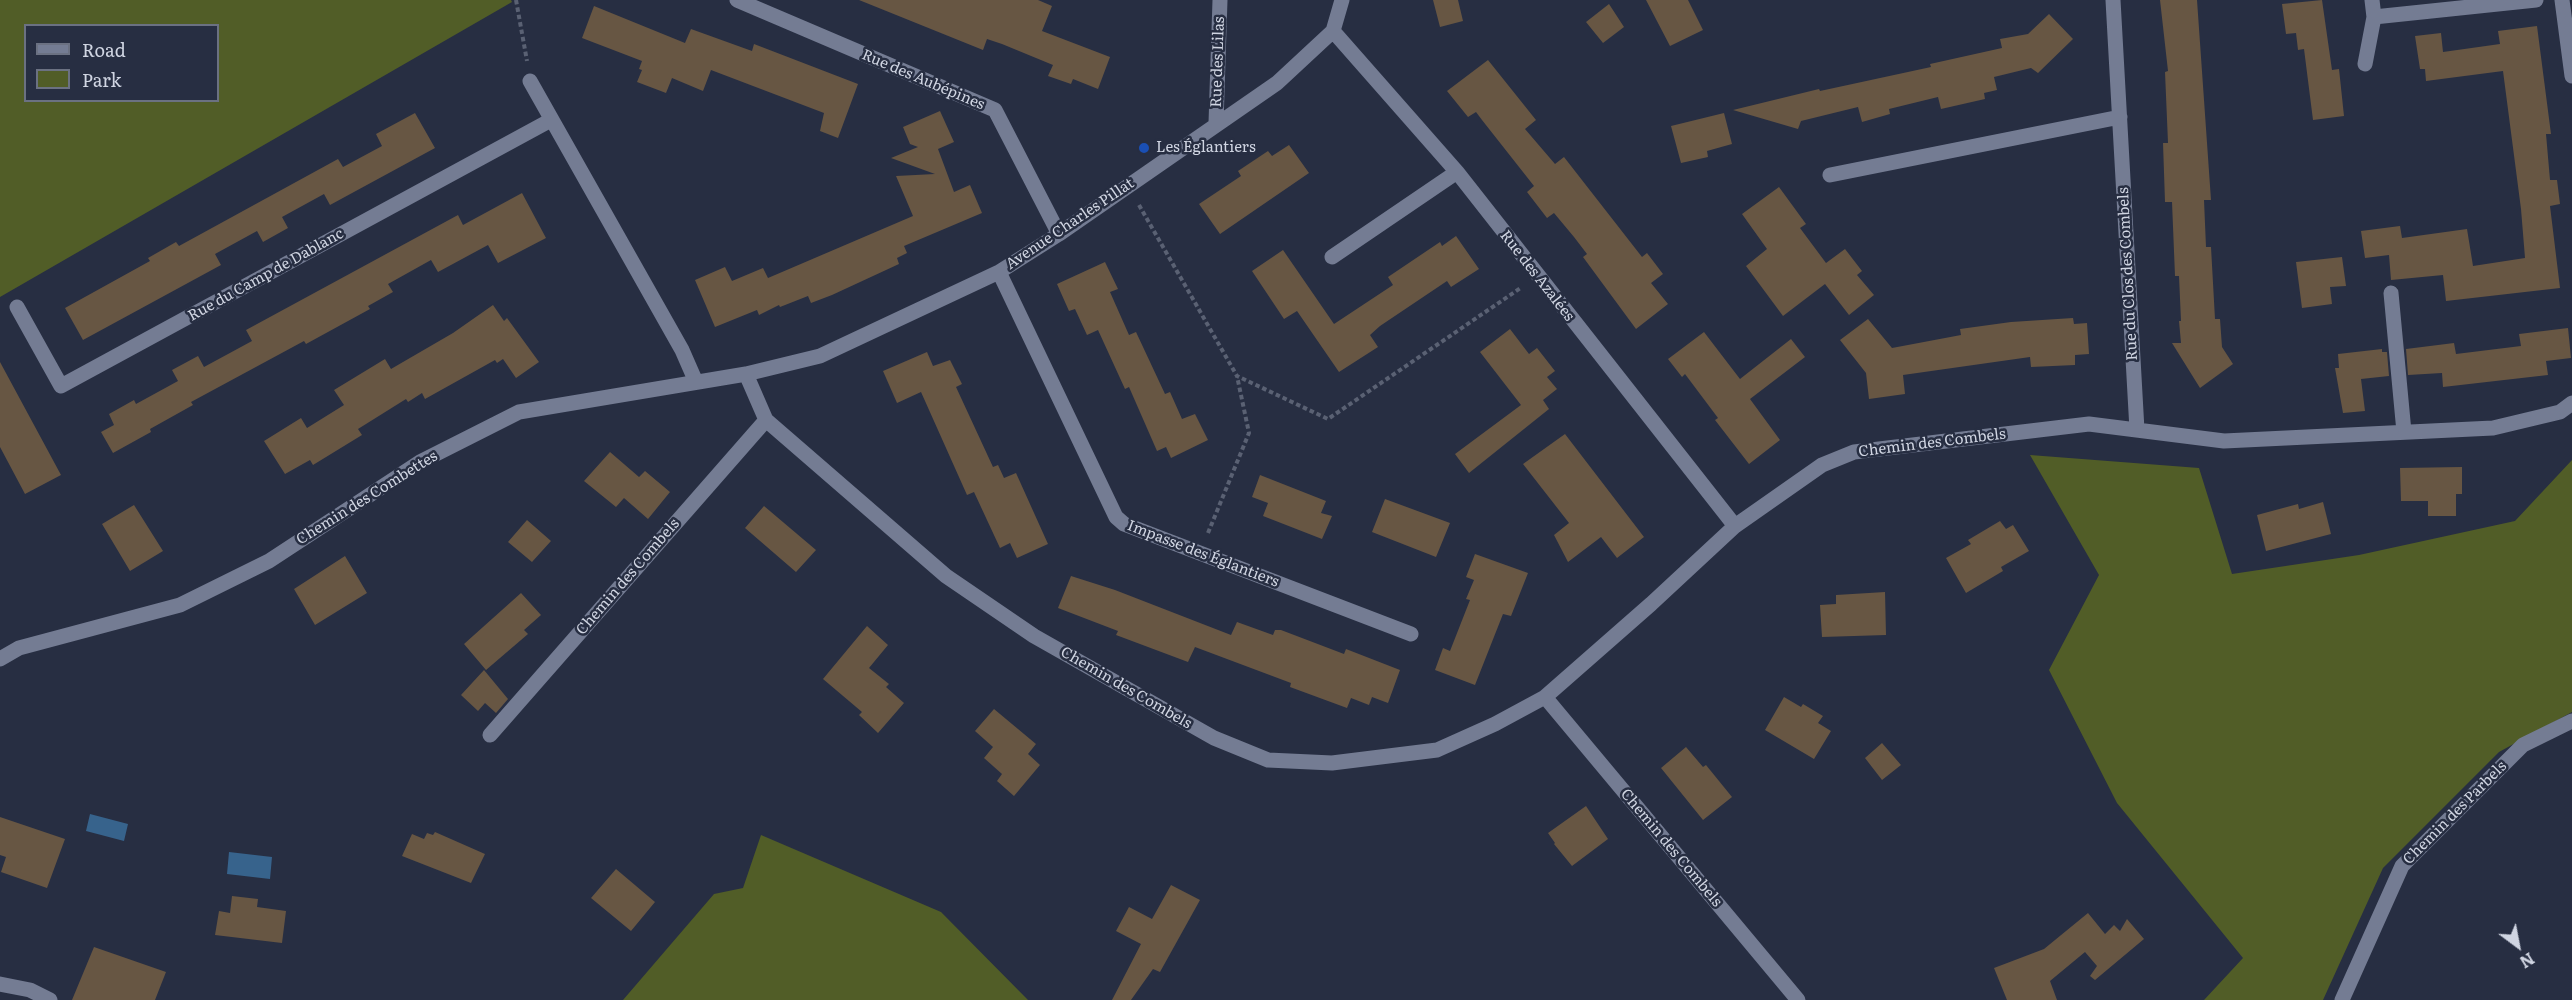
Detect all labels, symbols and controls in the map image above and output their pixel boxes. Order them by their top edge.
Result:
street label: Rue des Lilas [1207,16,1229,108]
legend [24,24,219,102]
text: Road [82,36,126,63]
street label: Rue des Aubépines [859,46,987,114]
text: Park [82,66,121,93]
place label: Les Églantiers [1156,139,1256,157]
marker: Les Églantiers [1137,141,1151,155]
street label: Avenue Charles Pillat [1003,174,1137,274]
street label: Rue du Clos des Combels [2114,187,2142,361]
street label: Rue du Camp de Dablanc [185,225,347,325]
street label: Rue des Azalées [1496,227,1578,325]
street label: Chemin des Combels [1857,425,2007,461]
street label: Chemin des Combettes [293,447,441,549]
street label: Chemin des Combels [573,515,683,639]
street label: Impasse des Églantiers [1125,517,1281,591]
street label: Chemin des Combels [1057,643,1195,733]
street label: Chemin des Parbels [2400,758,2510,868]
street label: Chemin des Combels [1616,785,1726,911]
north arrow [2488,916,2548,976]
text: N [2515,948,2540,975]

